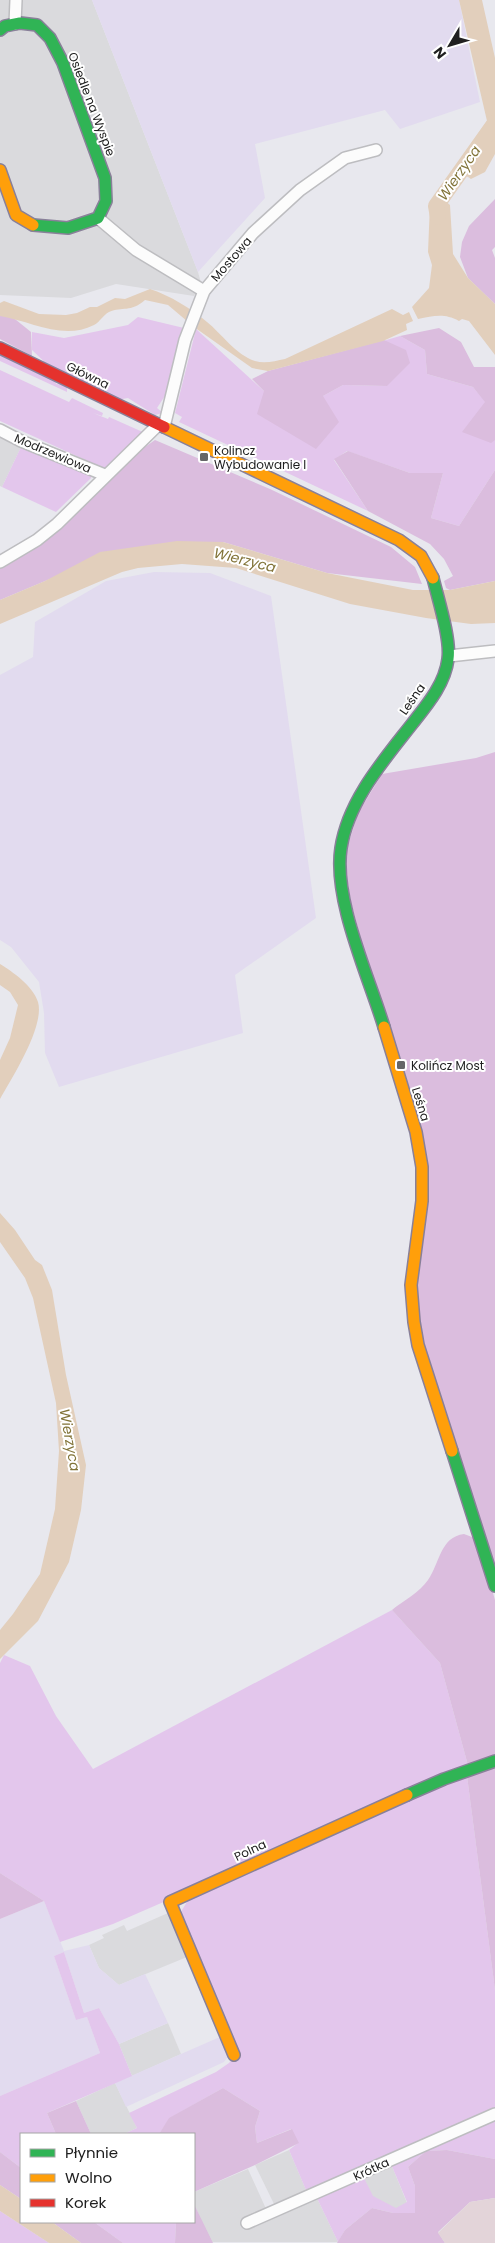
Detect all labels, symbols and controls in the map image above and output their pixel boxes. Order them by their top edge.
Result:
north arrow [425,20,475,70]
text: N [429,43,451,63]
street label: Osiedle na Wyspie [64,50,120,158]
water label: Wierzyca [433,141,486,205]
street label: Mostowa [207,233,255,285]
street label: Główna [64,357,112,393]
street label: Modrzewiowa [12,429,94,477]
place label: Kolincz Wybudowanie I [214,442,306,473]
marker: Kolincz Wybudowanie I [198,451,210,463]
water label: Wierzyca [212,543,279,577]
street label: Leśna [395,680,429,718]
place label: Kolińcz Most [411,1057,484,1074]
marker: Kolińcz Most [395,1059,407,1071]
street label: Leśna [408,1085,434,1123]
water label: Wierzyca [55,1407,85,1473]
street label: Polna [231,1835,269,1865]
legend [20,2133,195,2223]
text: Płynnie [65,2142,118,2163]
street label: Krótka [350,2153,392,2185]
text: Wolno [65,2167,112,2188]
text: Korek [65,2192,106,2213]

